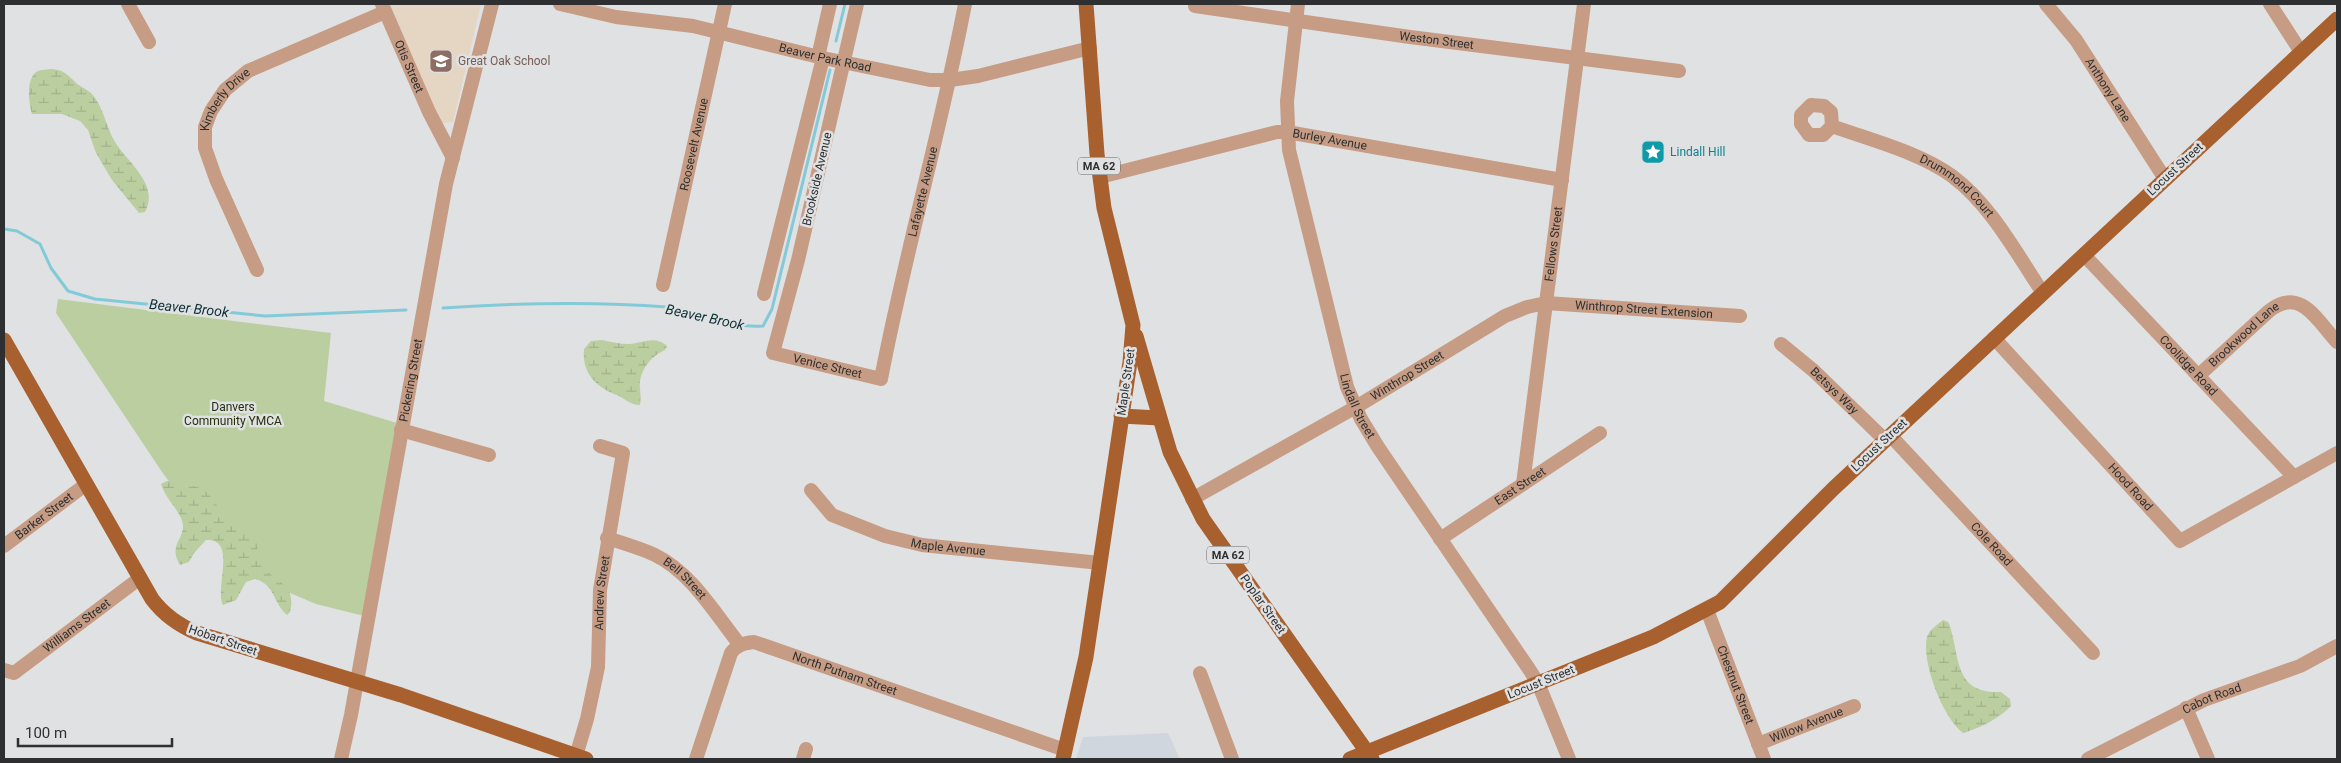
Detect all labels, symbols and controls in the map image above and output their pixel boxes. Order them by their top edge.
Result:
street label: Weston Street [1398,29,1475,52]
street label: Otis Street [392,38,427,95]
street label: Beaver Park Road [778,40,873,75]
school or university icon: Great Oak School [428,48,454,74]
place label: Great Oak School [458,54,550,68]
street label: Anthony Lane [2082,55,2134,124]
street label: Kimberly Drive [198,65,253,131]
street label: Roosevelt Avenue [677,97,711,192]
street label: Burley Avenue [1291,126,1368,153]
street label: Brookside Avenue [799,131,835,227]
place icon: Lindall Hill [1640,139,1666,165]
street label: Locust Street [2144,140,2206,198]
street label: Lafayette Avenue [905,145,941,238]
place label: Lindall Hill [1670,145,1725,159]
street label: Drummond Court [1917,152,1997,220]
road number: MA 62 [1078,158,1120,175]
street label: Fellows Street [1542,206,1565,282]
water label: Beaver Brook [148,296,231,320]
street label: Winthrop Street Extension [1574,298,1713,321]
street label: Brookwood Lane [2206,299,2281,370]
water label: Beaver Brook [664,301,747,333]
street label: Coolidge Road [2157,332,2220,398]
street label: Pickering Street [397,338,425,423]
street label: Maple Street [1114,347,1138,416]
street label: Winthrop Street [1368,348,1446,403]
street label: Venice Street [791,351,863,381]
street label: Betsys Way [1807,364,1861,417]
street label: Lindall Street [1337,372,1378,441]
park label: Danvers Community YMCA [184,400,282,428]
street label: Locust Street [1848,416,1910,474]
street label: Hood Road [2105,460,2156,514]
street label: East Street [1492,464,1548,508]
street label: Barker Street [12,489,76,542]
street label: Cole Road [1968,519,2015,569]
street label: Maple Avenue [909,535,986,558]
road number: MA 62 [1207,546,1249,564]
street label: Andrew Street [592,554,613,631]
street label: Bell Street [661,554,709,602]
street label: Poplar Street [1237,572,1289,636]
street label: Williams Street [40,596,113,655]
street label: Hobart Street [187,622,259,658]
street label: Chestnut Street [1714,644,1757,726]
street label: North Putnam Street [791,649,899,698]
street label: Locust Street [1505,662,1577,702]
street label: Cabot Road [2180,680,2243,717]
street label: Willow Avenue [1768,704,1845,746]
scale bar [18,716,171,748]
text: 100 m [25,724,67,742]

